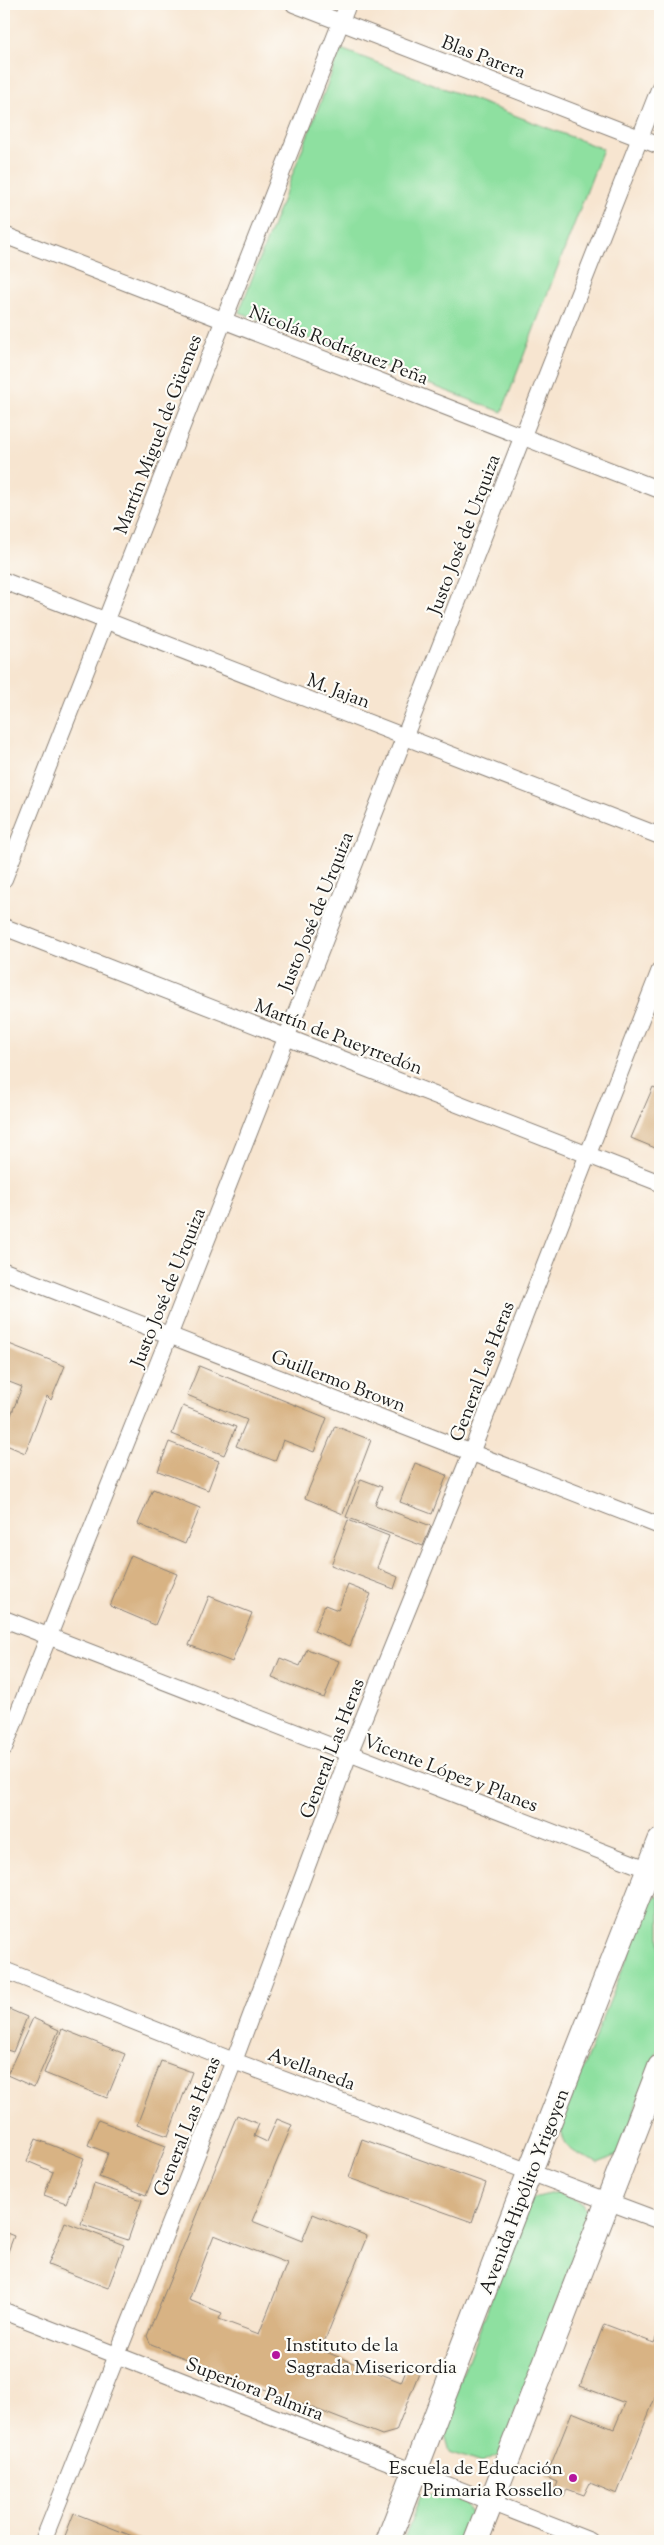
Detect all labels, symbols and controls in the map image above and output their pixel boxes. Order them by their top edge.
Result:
street label: Blas Parera [437,30,529,87]
street label: Nicolás Rodríguez Peña [244,300,432,393]
street label: Martín Miguel de Güemes [109,331,210,539]
street label: Justo José de Urquiza [422,451,508,620]
street label: M. Jajan [303,668,374,717]
street label: Justo José de Urquiza [273,828,362,997]
street label: Martín de Pueyrredón [250,994,426,1083]
street label: Justo José de Urquiza [125,1204,214,1373]
street label: General Las Heras [444,1298,523,1446]
street label: Guillermo Brown [267,1344,410,1420]
street label: General Las Heras [294,1675,373,1823]
street label: Vicente López y Planes [359,1729,541,1820]
street label: Avellaneda [264,2042,359,2099]
street label: General Las Heras [148,2053,229,2201]
street label: Avenida Hipólito Yrigoyen [474,2085,577,2299]
place label: Instituto de la Sagrada Misericordia [286,2333,457,2382]
marker: Instituto de la Sagrada Misericordia [270,2349,282,2361]
street label: Superiora Palmira [181,2352,327,2429]
place label: Escuela de Educación Primaria Rossello [389,2456,563,2505]
marker: Escuela de Educación Primaria Rossello [567,2472,579,2484]

